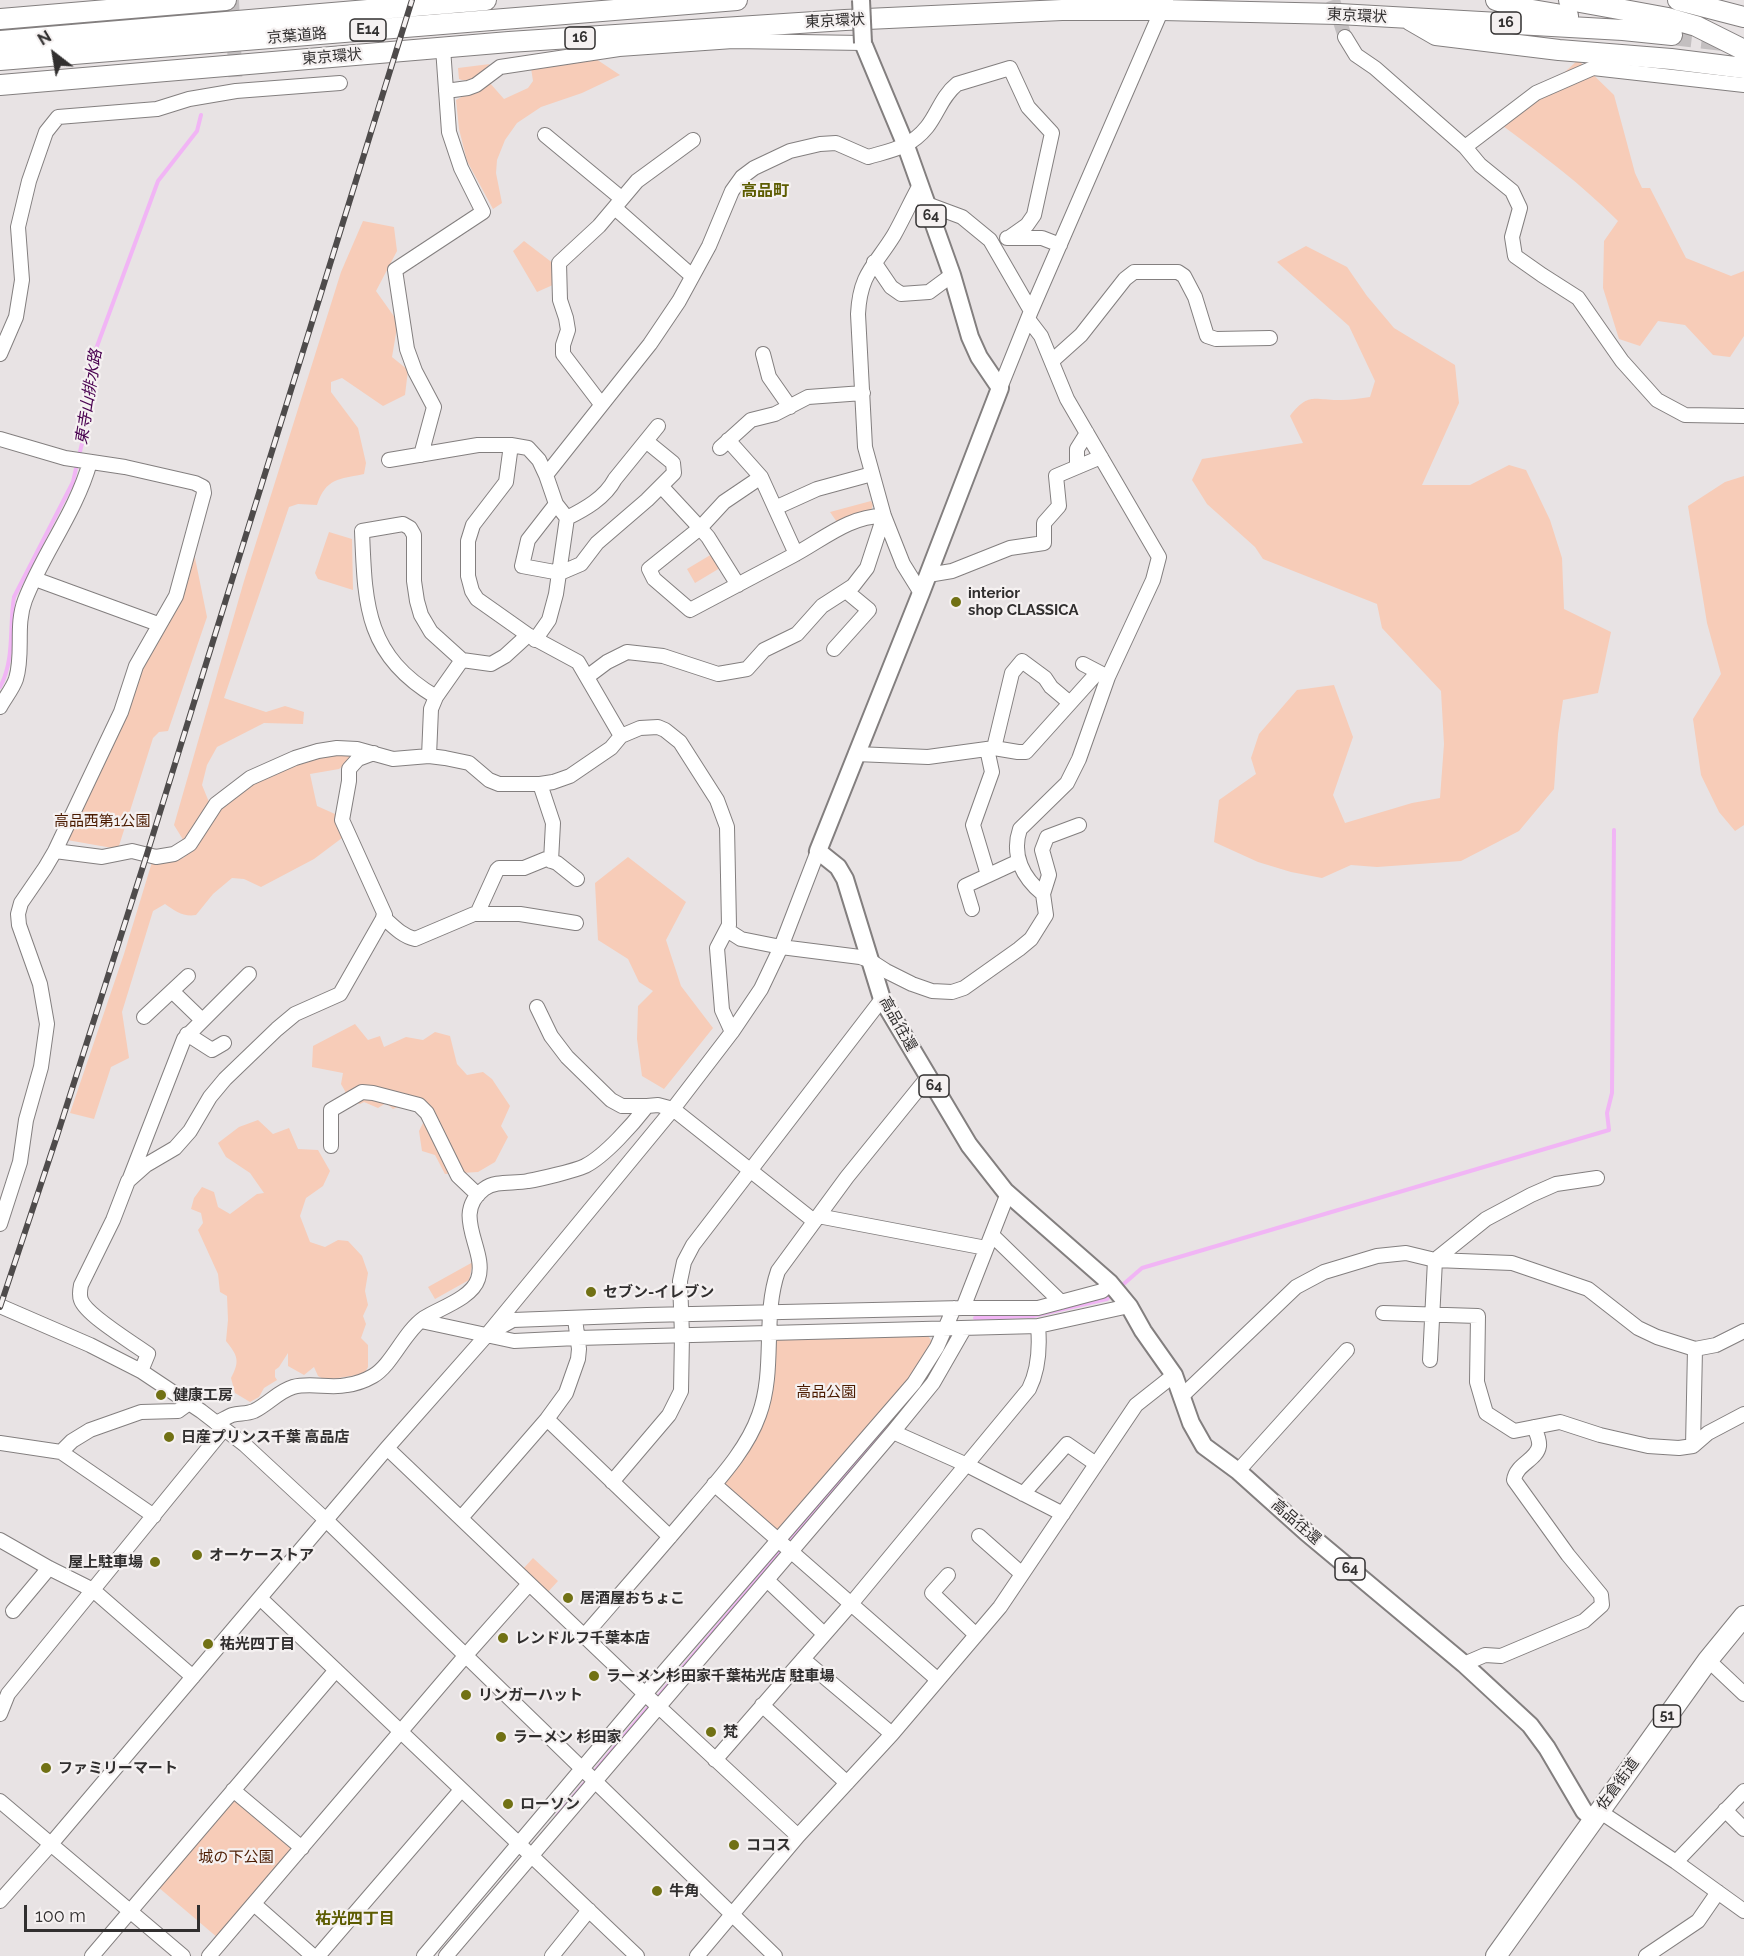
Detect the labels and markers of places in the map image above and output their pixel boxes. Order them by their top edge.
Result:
place label: interior shop CLASSICA [968,584,1079,619]
marker: interior shop CLASSICA [949,595,963,609]
place label: セブン-イレブン [603,1283,714,1301]
marker: セブン-イレブン [584,1285,598,1299]
place label: 健康工房 [173,1386,233,1404]
marker: 健康工房 [154,1388,168,1402]
place label: 日産プリンス千葉 高品店 [181,1428,350,1446]
marker: 日産プリンス千葉 高品店 [162,1430,176,1444]
place label: オーケーストア [209,1546,314,1564]
marker: オーケーストア [190,1548,204,1562]
place label: 屋上駐車場 [68,1553,143,1571]
marker: 屋上駐車場 [148,1555,162,1569]
place label: 居酒屋おちょこ [580,1589,685,1607]
marker: 居酒屋おちょこ [561,1591,575,1605]
place label: レンドルフ千葉本店 [515,1629,650,1647]
marker: レンドルフ千葉本店 [496,1631,510,1645]
place label: 祐光四丁目 [220,1635,295,1653]
marker: 祐光四丁目 [201,1637,215,1651]
place label: ラーメン杉田家千葉祐光店 駐車場 [606,1667,835,1685]
marker: ラーメン杉田家千葉祐光店 駐車場 [587,1669,601,1683]
place label: リンガーハット [478,1686,583,1704]
marker: リンガーハット [459,1688,473,1702]
place label: 梵 [723,1723,738,1741]
marker: 梵 [704,1725,718,1739]
place label: ラーメン 杉田家 [513,1728,622,1746]
marker: ラーメン 杉田家 [494,1730,508,1744]
place label: ファミリーマート [58,1759,178,1777]
marker: ファミリーマート [39,1761,53,1775]
place label: ローソン [520,1795,580,1813]
marker: ローソン [501,1797,515,1811]
place label: ココス [746,1836,791,1854]
marker: ココス [727,1838,741,1852]
place label: 牛角 [669,1882,699,1900]
marker: 牛角 [650,1884,664,1898]

